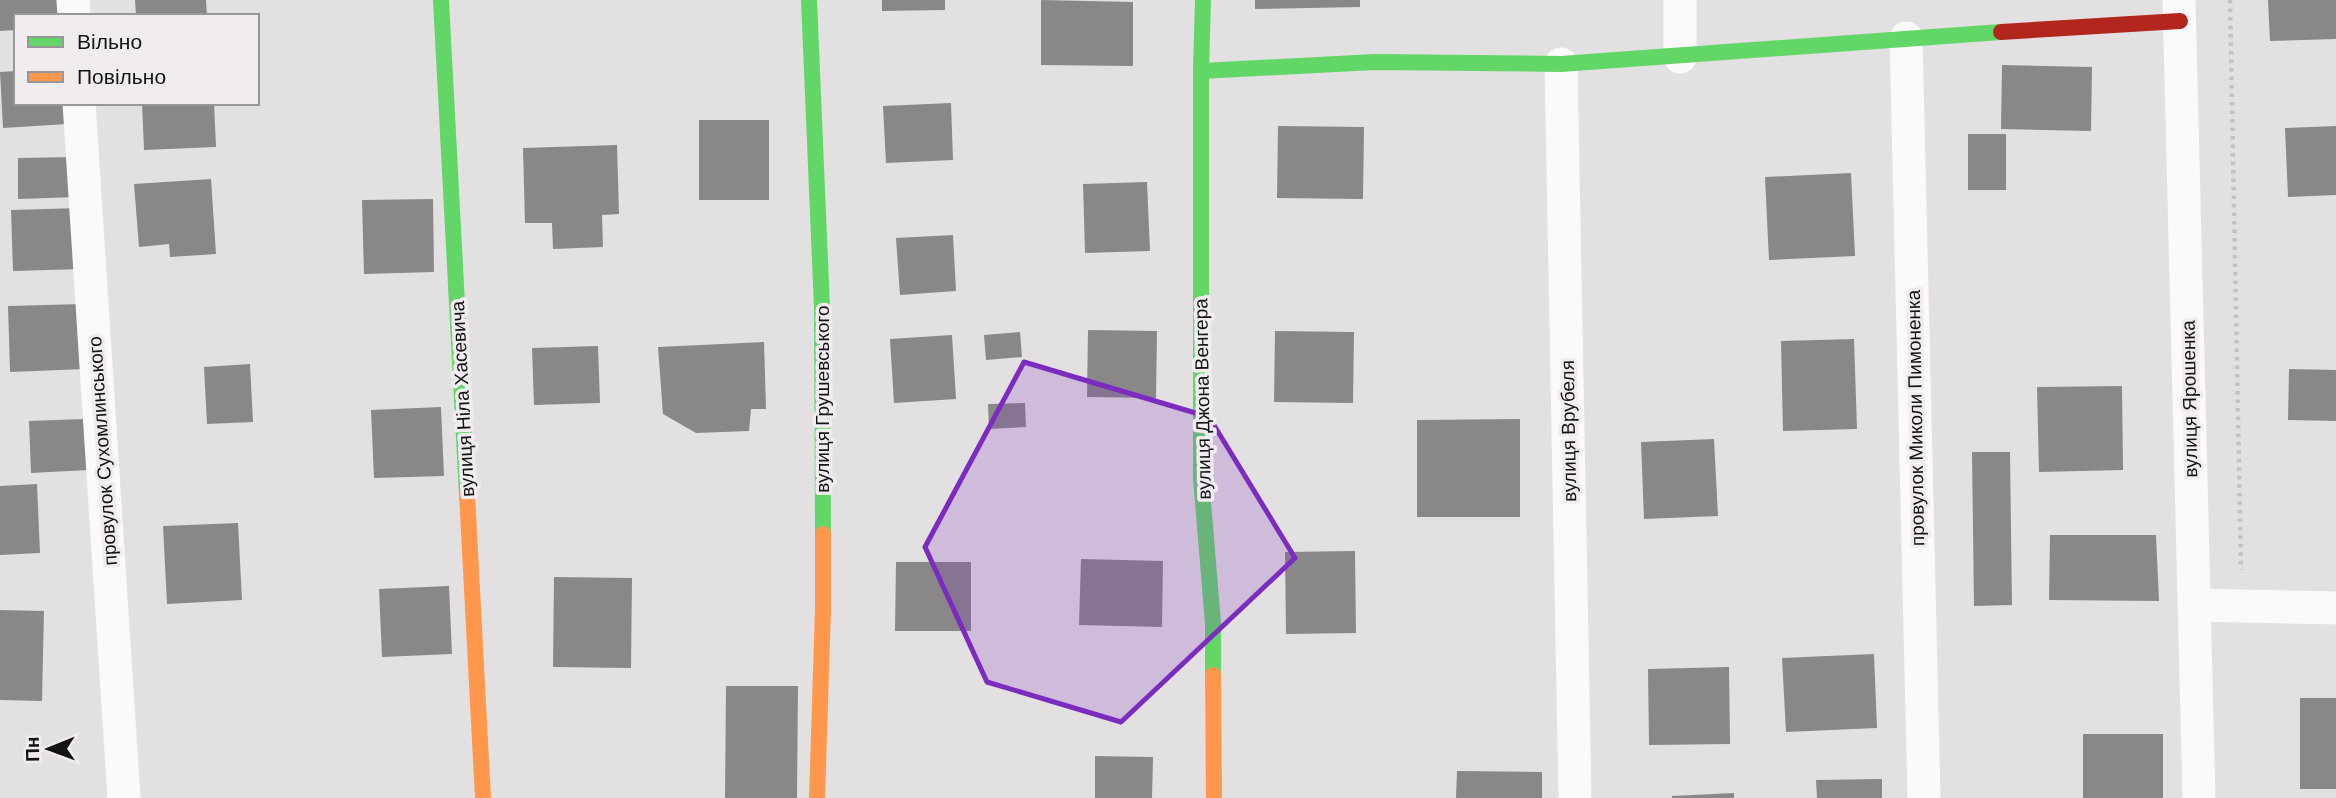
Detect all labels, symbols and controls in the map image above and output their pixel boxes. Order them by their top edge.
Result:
legend [14,14,259,105]
text: Вільно [77,30,142,53]
text: Повільно [77,65,166,88]
street label: провулок Миколи Пимоненка [1903,289,1928,546]
street label: вулиця Джона Венгера [1190,298,1215,500]
street label: вулиця Ніла Хасевича [447,300,478,498]
street label: вулиця Грушевського [812,305,833,493]
street label: вулиця Ярошенка [2178,320,2201,478]
street label: провулок Сухомлинського [84,336,121,566]
street label: вулиця Врубеля [1557,360,1580,502]
north arrow [14,714,84,784]
text: Пн [22,737,43,762]

